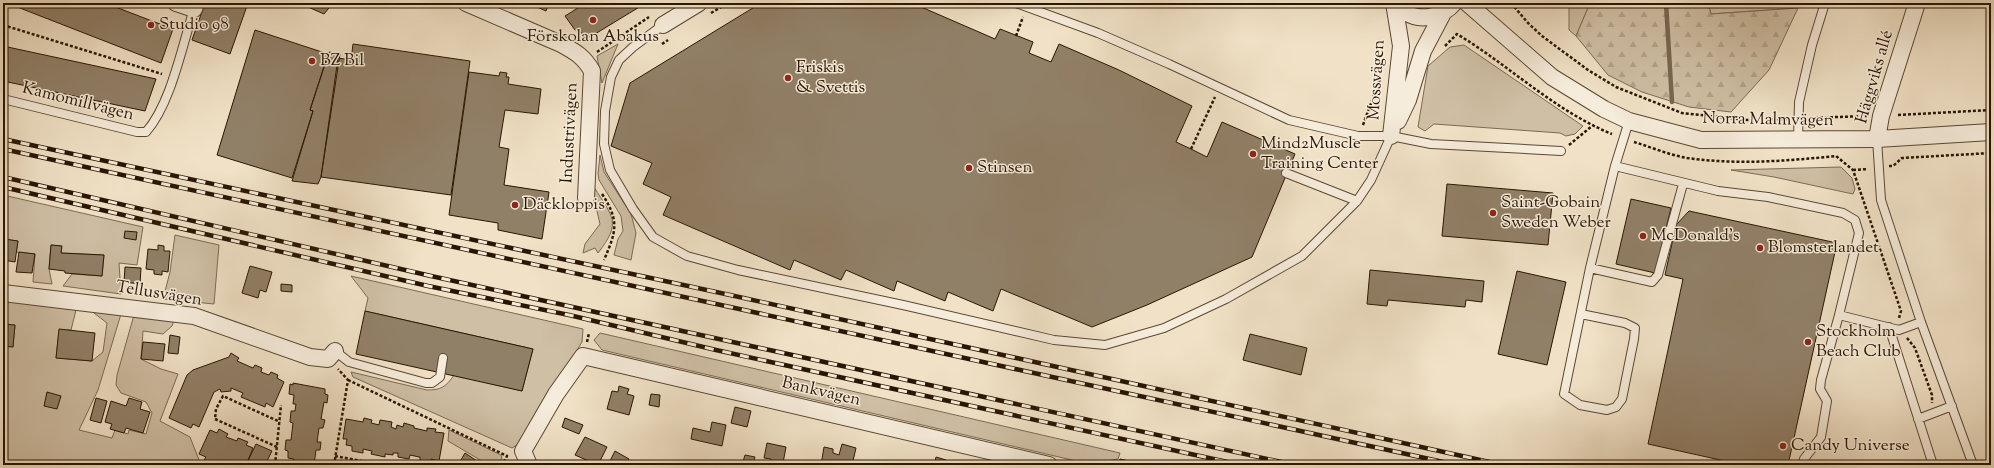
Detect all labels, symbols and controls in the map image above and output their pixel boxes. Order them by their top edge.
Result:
place label: Studio 98 [159,13,229,37]
marker: Förskolan Abakus [588,15,598,25]
marker: Studio 98 [146,20,156,30]
place label: Förskolan Abakus [527,25,659,49]
street label: Häggviks allé [1850,28,1900,126]
street label: Mossvägen [1362,39,1392,121]
place label: BZ Bil [320,49,364,73]
marker: BZ Bil [307,56,317,66]
place label: Friskis & Svettis [796,56,866,100]
marker: Friskis & Svettis [783,73,793,83]
street label: Kamomillvägen [20,77,136,127]
street label: Industrivägen [555,82,585,184]
street label: Norra Malmvägen [1702,107,1834,133]
place label: Mind2Muscle Training Center [1261,132,1379,176]
marker: Mind2Muscle Training Center [1248,149,1258,159]
place label: Stinsen [977,156,1032,180]
marker: Stinsen [964,163,974,173]
place label: Saint-Gobain Sweden Weber [1501,191,1611,235]
place label: Däckloppis [523,193,605,217]
marker: Däckloppis [510,200,520,210]
marker: Saint-Gobain Sweden Weber [1488,208,1498,218]
place label: McDonald's [1651,224,1740,248]
marker: McDonald's [1638,231,1648,241]
place label: Blomsterlandet [1768,236,1879,260]
marker: Blomsterlandet [1755,243,1765,253]
street label: Tellusvägen [114,275,204,313]
place label: Stockholm Beach Club [1816,320,1901,364]
marker: Stockholm Beach Club [1803,337,1813,347]
street label: Bankvägen [779,371,863,413]
place label: Candy Universe [1791,434,1910,458]
marker: Candy Universe [1778,441,1788,451]

